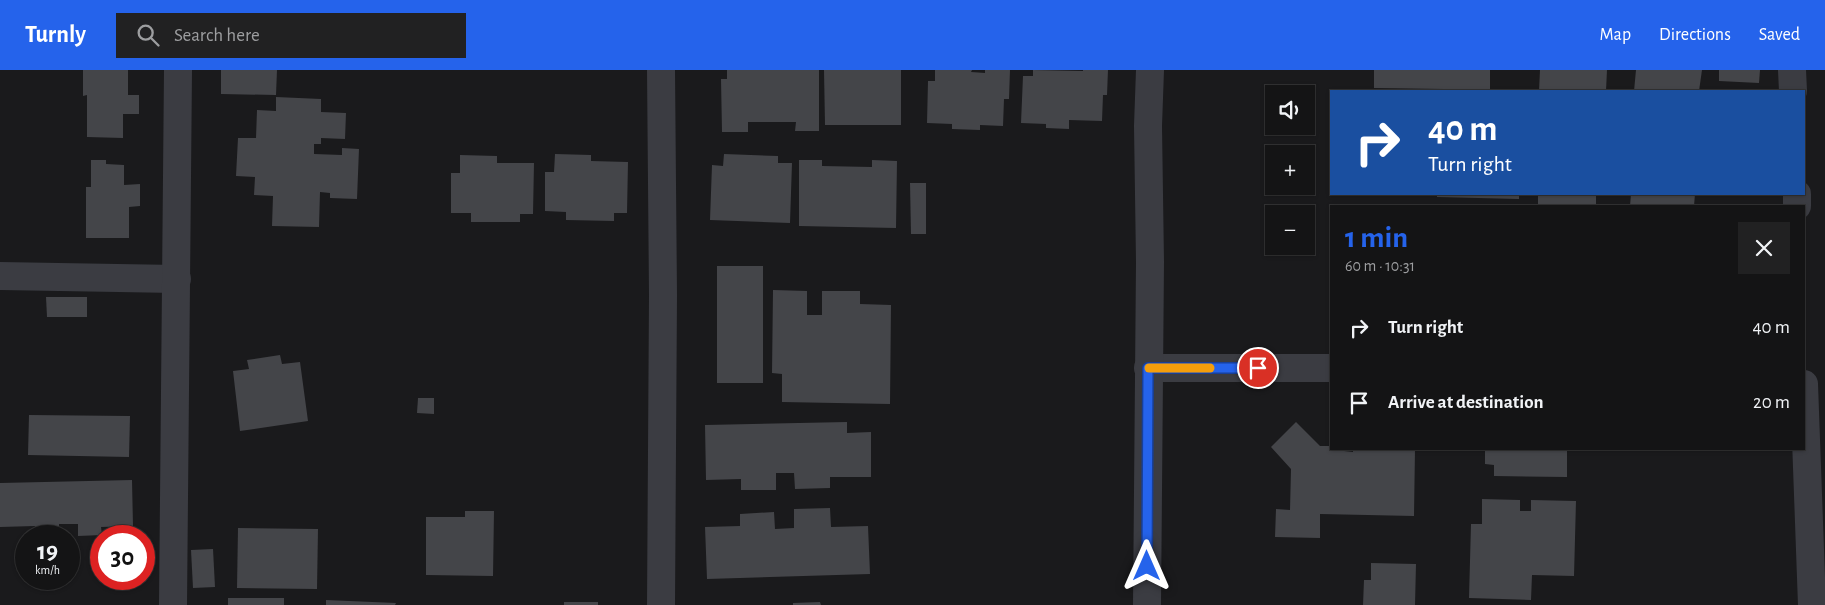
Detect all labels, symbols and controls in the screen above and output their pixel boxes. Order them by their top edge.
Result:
search box [116,13,466,58]
icon: search [134,21,162,49]
text: Turnly [25,23,86,47]
text: Search here [174,26,260,45]
text: Map [1600,26,1631,44]
text: Directions [1659,26,1731,44]
text: Saved [1759,26,1800,44]
map controls [1265,85,1315,255]
button: sound [1265,85,1315,135]
icon: right [1345,110,1410,175]
text: 40 m [1428,112,1497,147]
button: + [1265,145,1315,195]
text: Turn right [1428,153,1512,175]
button: − [1265,205,1315,255]
button: close [1738,222,1790,274]
text: 1 min [1345,223,1408,253]
text: 60 m · 10:31 [1345,258,1415,274]
icon: right [1345,314,1373,342]
text: Turn right [1388,318,1463,337]
text: 40 m [1752,318,1790,337]
pin [1237,347,1279,389]
icon: arrive [1244,354,1272,382]
icon: arrive [1345,389,1373,417]
text: Arrive at destination [1388,393,1544,412]
text: 20 m [1753,393,1790,412]
speed limit sign: 30 [90,525,155,590]
text: 19 [37,539,58,564]
position arrow [1120,539,1172,591]
text: km/h [35,564,60,576]

